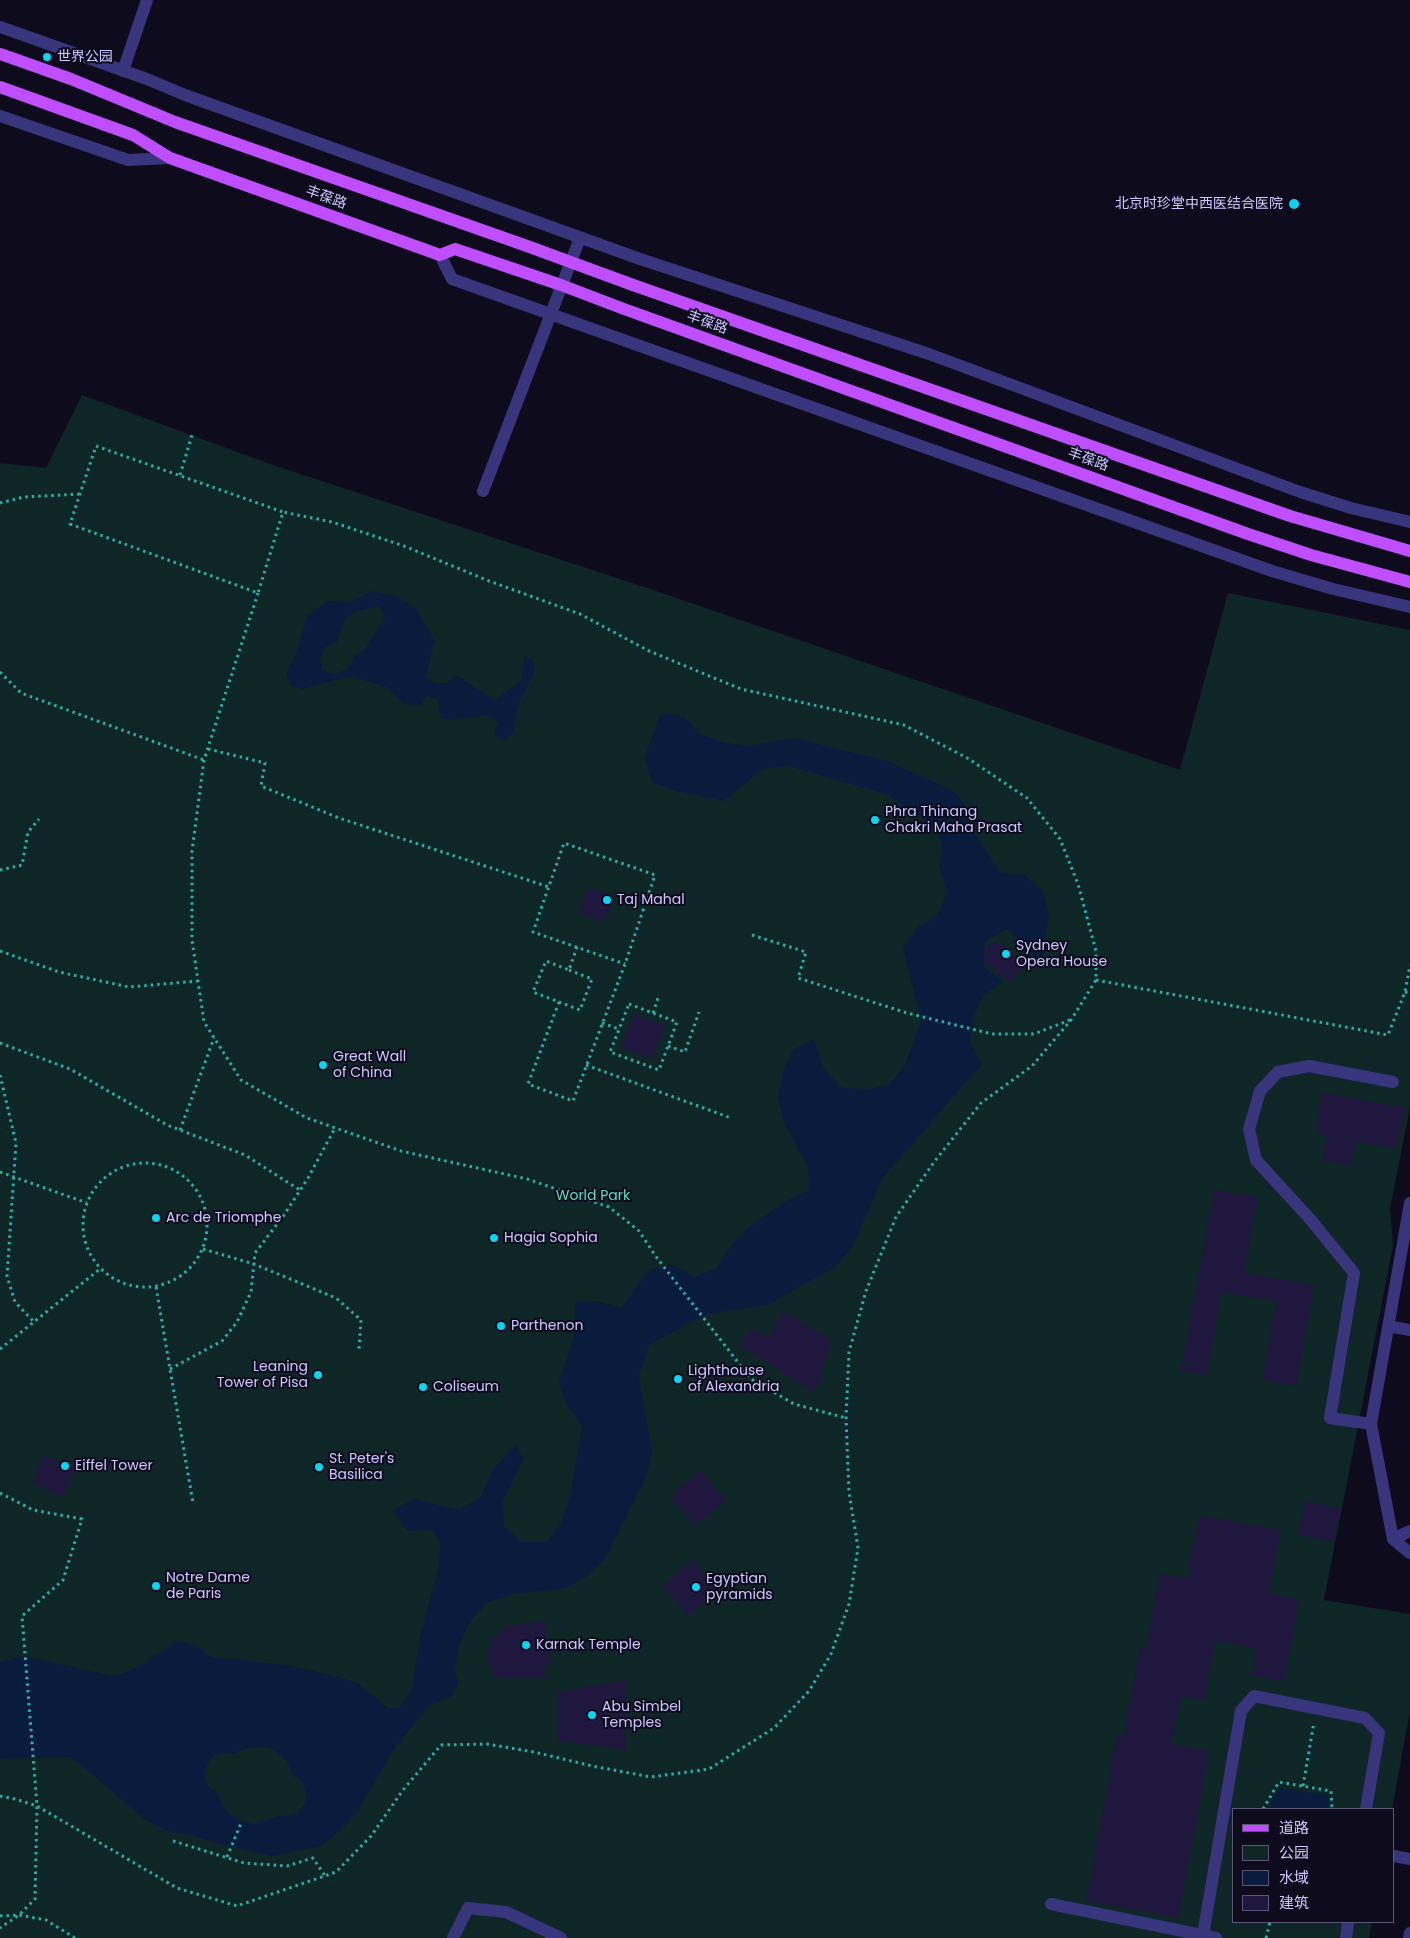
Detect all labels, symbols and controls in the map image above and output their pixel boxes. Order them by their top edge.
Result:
place label: 世界公园 [57,49,113,65]
marker: 世界公园 [41,51,53,63]
street label: 丰葆路 [303,183,349,213]
place label: 北京时珍堂中西医结合医院 [1115,196,1283,212]
marker: 北京时珍堂中西医结合医院 [1287,197,1301,211]
street label: 丰葆路 [684,308,730,338]
street label: 丰葆路 [1065,445,1111,475]
place label: Phra Thinang Chakri Maha Prasat [885,804,1022,836]
marker: Phra Thinang Chakri Maha Prasat [869,814,881,826]
place label: Taj Mahal [617,892,685,908]
marker: Taj Mahal [601,894,613,906]
place label: Sydney Opera House [1016,938,1107,970]
marker: Sydney Opera House [1000,948,1012,960]
place label: Great Wall of China [333,1049,406,1082]
marker: Great Wall of China [317,1059,329,1071]
park label: World Park [556,1188,630,1204]
place label: Arc de Triomphe [166,1210,281,1226]
marker: Arc de Triomphe [150,1212,162,1224]
place label: Hagia Sophia [504,1230,598,1246]
marker: Hagia Sophia [488,1232,500,1244]
place label: Parthenon [511,1318,583,1334]
marker: Parthenon [495,1320,507,1332]
place label: Leaning Tower of Pisa [217,1359,308,1391]
place label: Lighthouse of Alexandria [688,1363,780,1395]
marker: Leaning Tower of Pisa [312,1369,324,1381]
marker: Lighthouse of Alexandria [672,1373,684,1385]
place label: Coliseum [433,1379,499,1395]
marker: Coliseum [417,1381,429,1393]
place label: St. Peter's Basilica [329,1451,394,1484]
place label: Eiffel Tower [75,1458,153,1474]
marker: Eiffel Tower [59,1460,71,1472]
marker: St. Peter's Basilica [313,1461,325,1473]
place label: Notre Dame de Paris [166,1570,250,1602]
place label: Egyptian pyramids [706,1571,773,1604]
marker: Notre Dame de Paris [150,1580,162,1592]
marker: Egyptian pyramids [690,1581,702,1593]
place label: Karnak Temple [536,1637,641,1653]
marker: Karnak Temple [520,1639,532,1651]
place label: Abu Simbel Temples [602,1699,681,1731]
marker: Abu Simbel Temples [586,1709,598,1721]
legend [1232,1808,1395,1923]
text: 道路 [1279,1817,1309,1838]
text: 公园 [1279,1842,1309,1863]
text: 水域 [1279,1867,1309,1888]
text: 建筑 [1279,1892,1309,1913]

